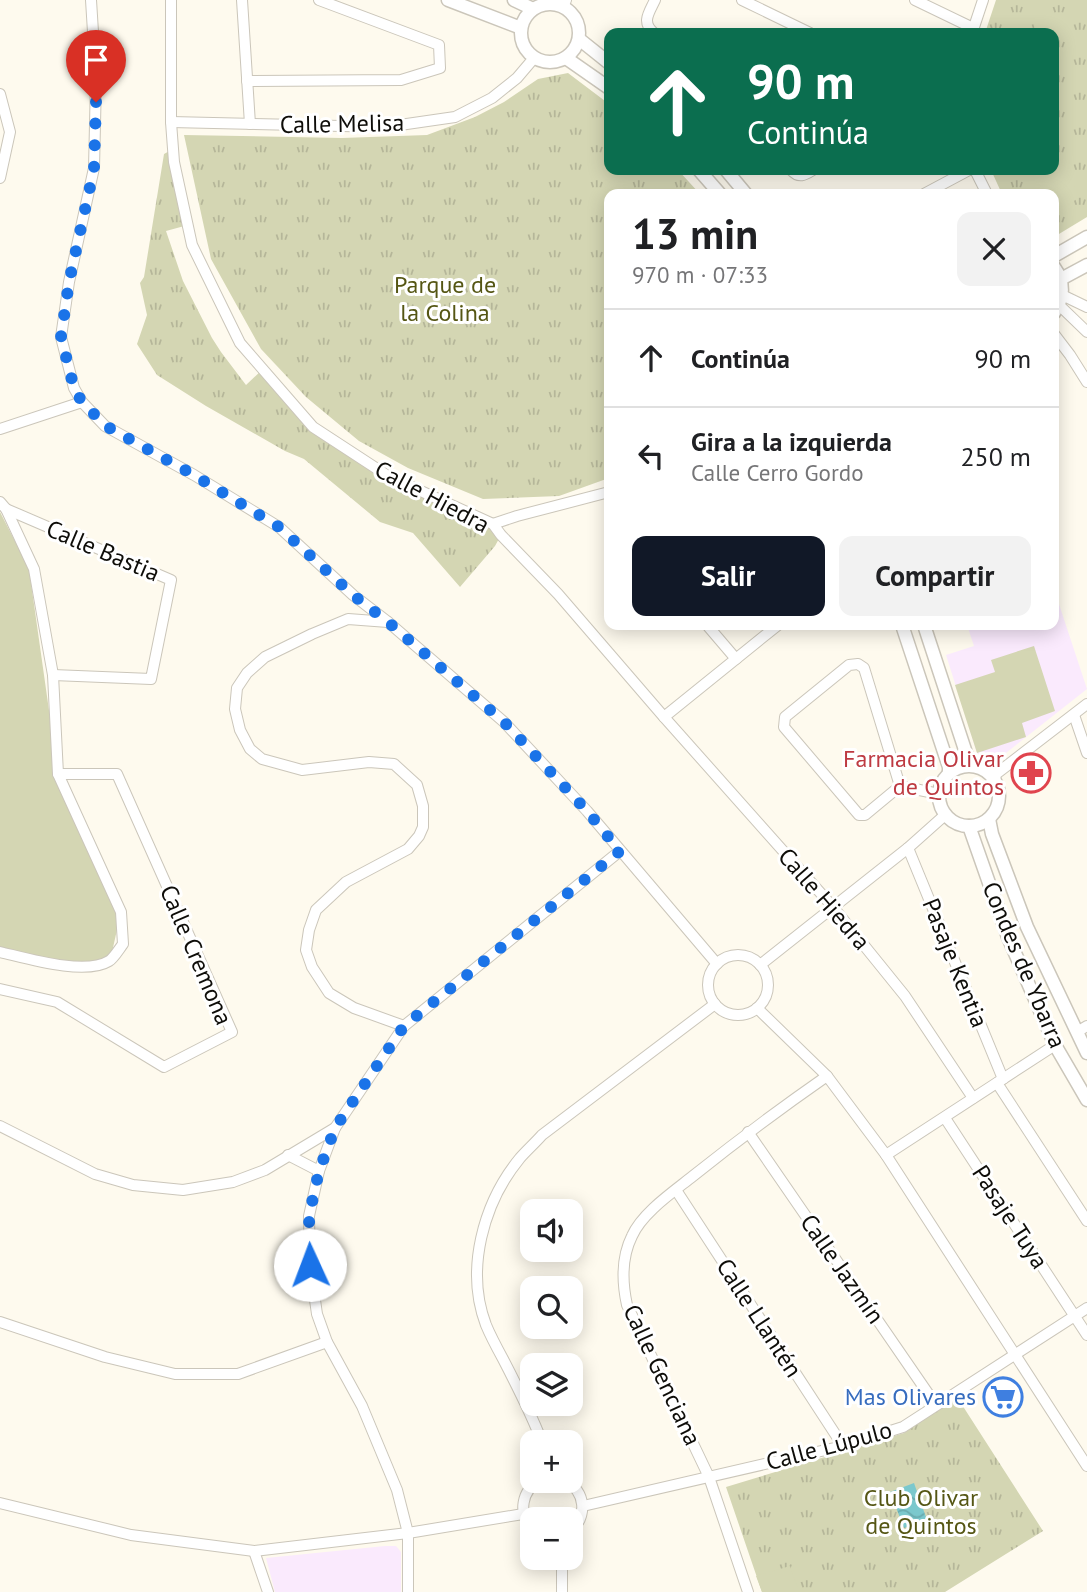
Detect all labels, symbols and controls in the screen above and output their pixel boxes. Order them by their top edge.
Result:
pin [66,30,126,102]
icon: arrive [77,41,115,79]
text: 90 m [747,49,854,113]
icon: ahead [632,56,723,147]
street label: Calle Melisa [280,107,404,140]
text: Continúa [747,111,869,153]
text: 13 min [632,206,758,261]
button: close [957,212,1031,286]
text: 970 m · 07:33 [632,260,768,289]
park label: Parque de la Colina [394,269,496,328]
icon: ahead [632,339,670,377]
text: Continúa [691,342,790,375]
text: 90 m [975,342,1031,375]
text: Gira a la izquierda [691,425,892,458]
icon: left [632,437,670,475]
text: 250 m [960,440,1031,473]
street label: Calle Hiedra [370,453,495,540]
text: Calle Cerro Gordo [691,458,863,487]
street label: Calle Bastia [42,513,165,588]
button: Salir [632,536,825,616]
button: Compartir [839,536,1031,616]
place label: Farmacia Olivar de Quintos [843,743,1004,802]
pharmacy icon: Farmacia Olivar de Quintos [1010,752,1052,794]
street label: Calle Hiedra [771,841,877,956]
street label: Condes de Ybarra [975,877,1073,1053]
street label: Calle Cremona [153,880,240,1029]
street label: Pasaje Kentia [915,894,995,1032]
street label: Pasaje Tuya [965,1159,1055,1274]
map controls [520,1199,583,1570]
button: sound [520,1199,583,1262]
street label: Calle Jazmín [793,1208,891,1329]
position arrow [273,1228,347,1302]
street label: Calle Llantén [710,1252,809,1383]
button: search [520,1276,583,1339]
street label: Calle Genciana [616,1299,709,1450]
button: layers [520,1353,583,1416]
supermarket icon: Mas Olivares [982,1376,1024,1418]
place label: Mas Olivares [845,1381,976,1412]
street label: Calle Lúpulo [763,1414,895,1477]
button: + [520,1430,583,1493]
park label: Club Olivar de Quintos [864,1482,978,1541]
button: − [520,1507,583,1570]

